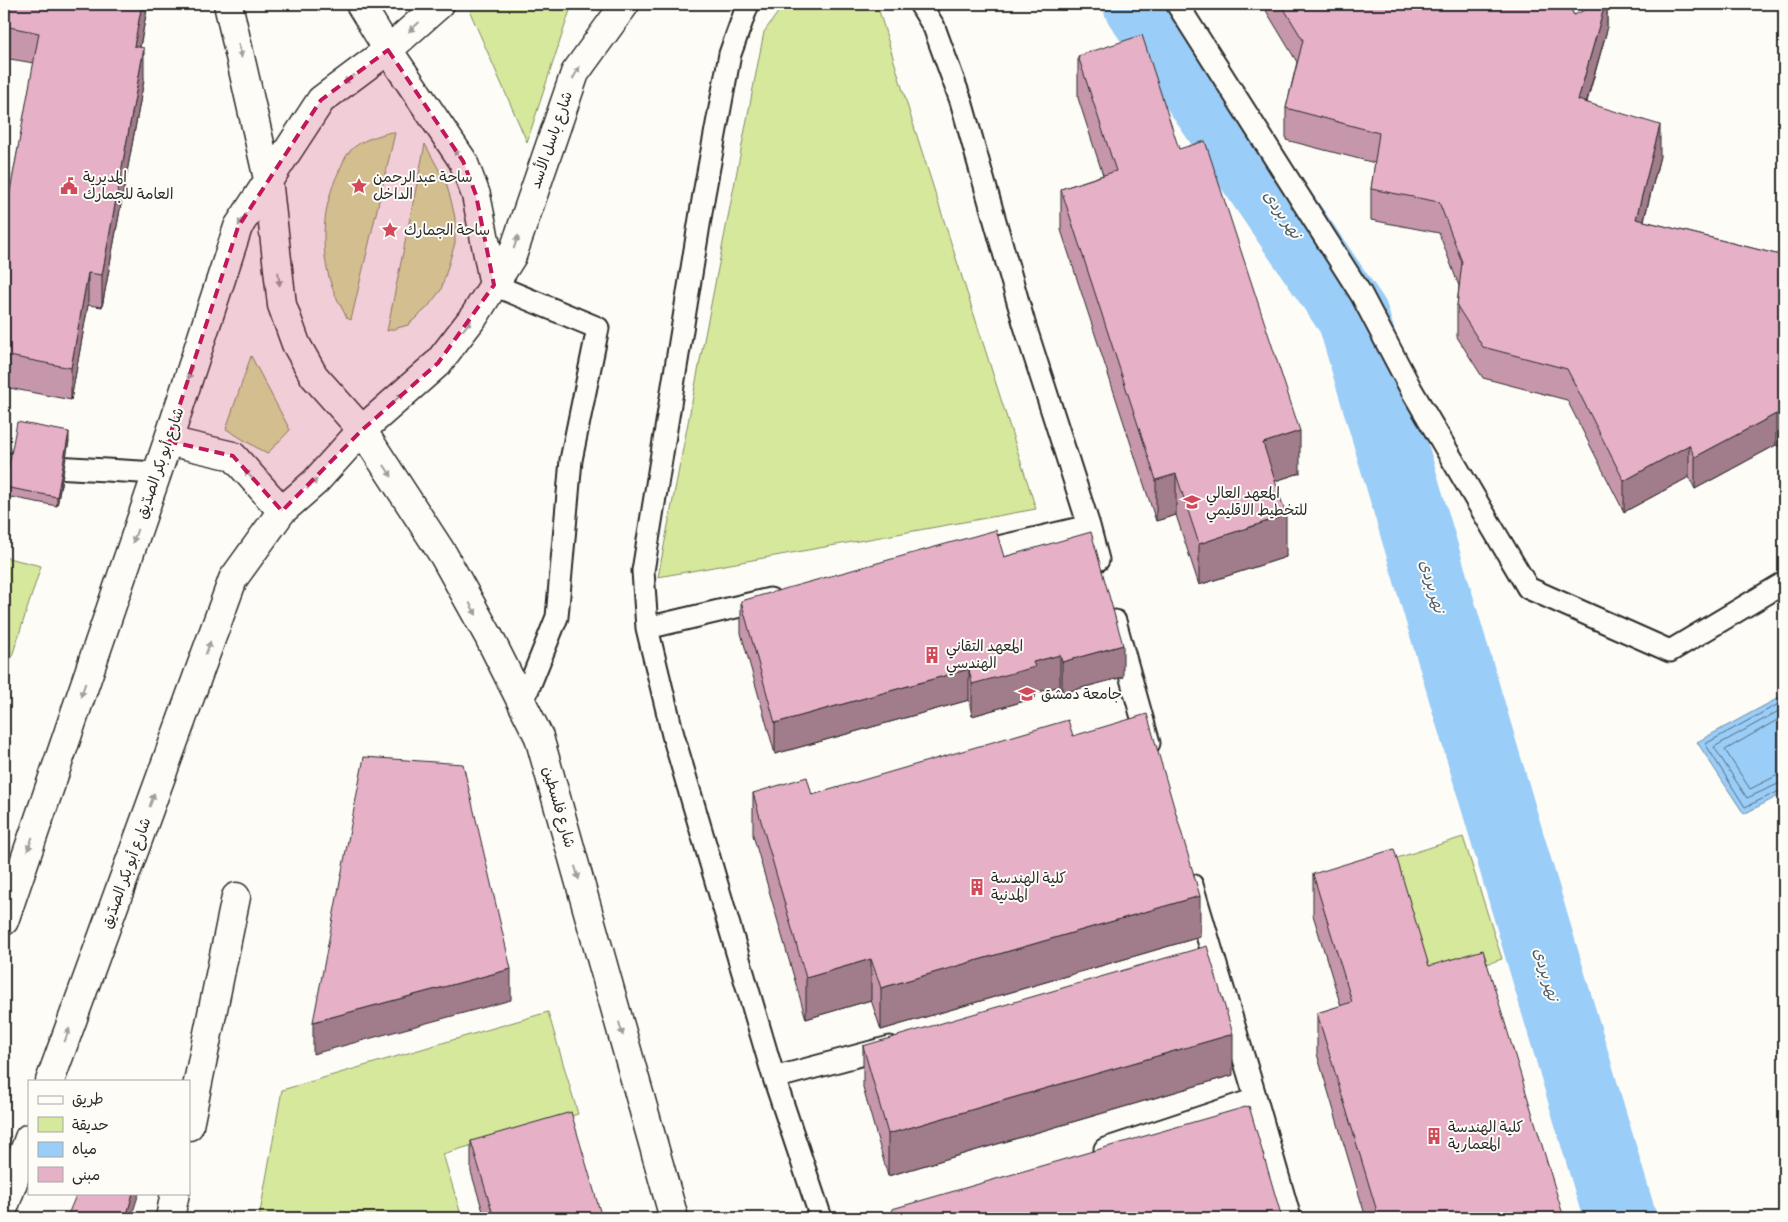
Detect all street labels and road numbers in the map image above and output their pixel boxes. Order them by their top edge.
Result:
street label: شارع باسل الأسد [525,89,577,191]
street label: شارع أبو بكر الصدّيق [133,405,188,521]
street label: شارع فلسطين [538,764,579,850]
street label: شارع أبو بكر الصدّيق [98,815,155,931]

